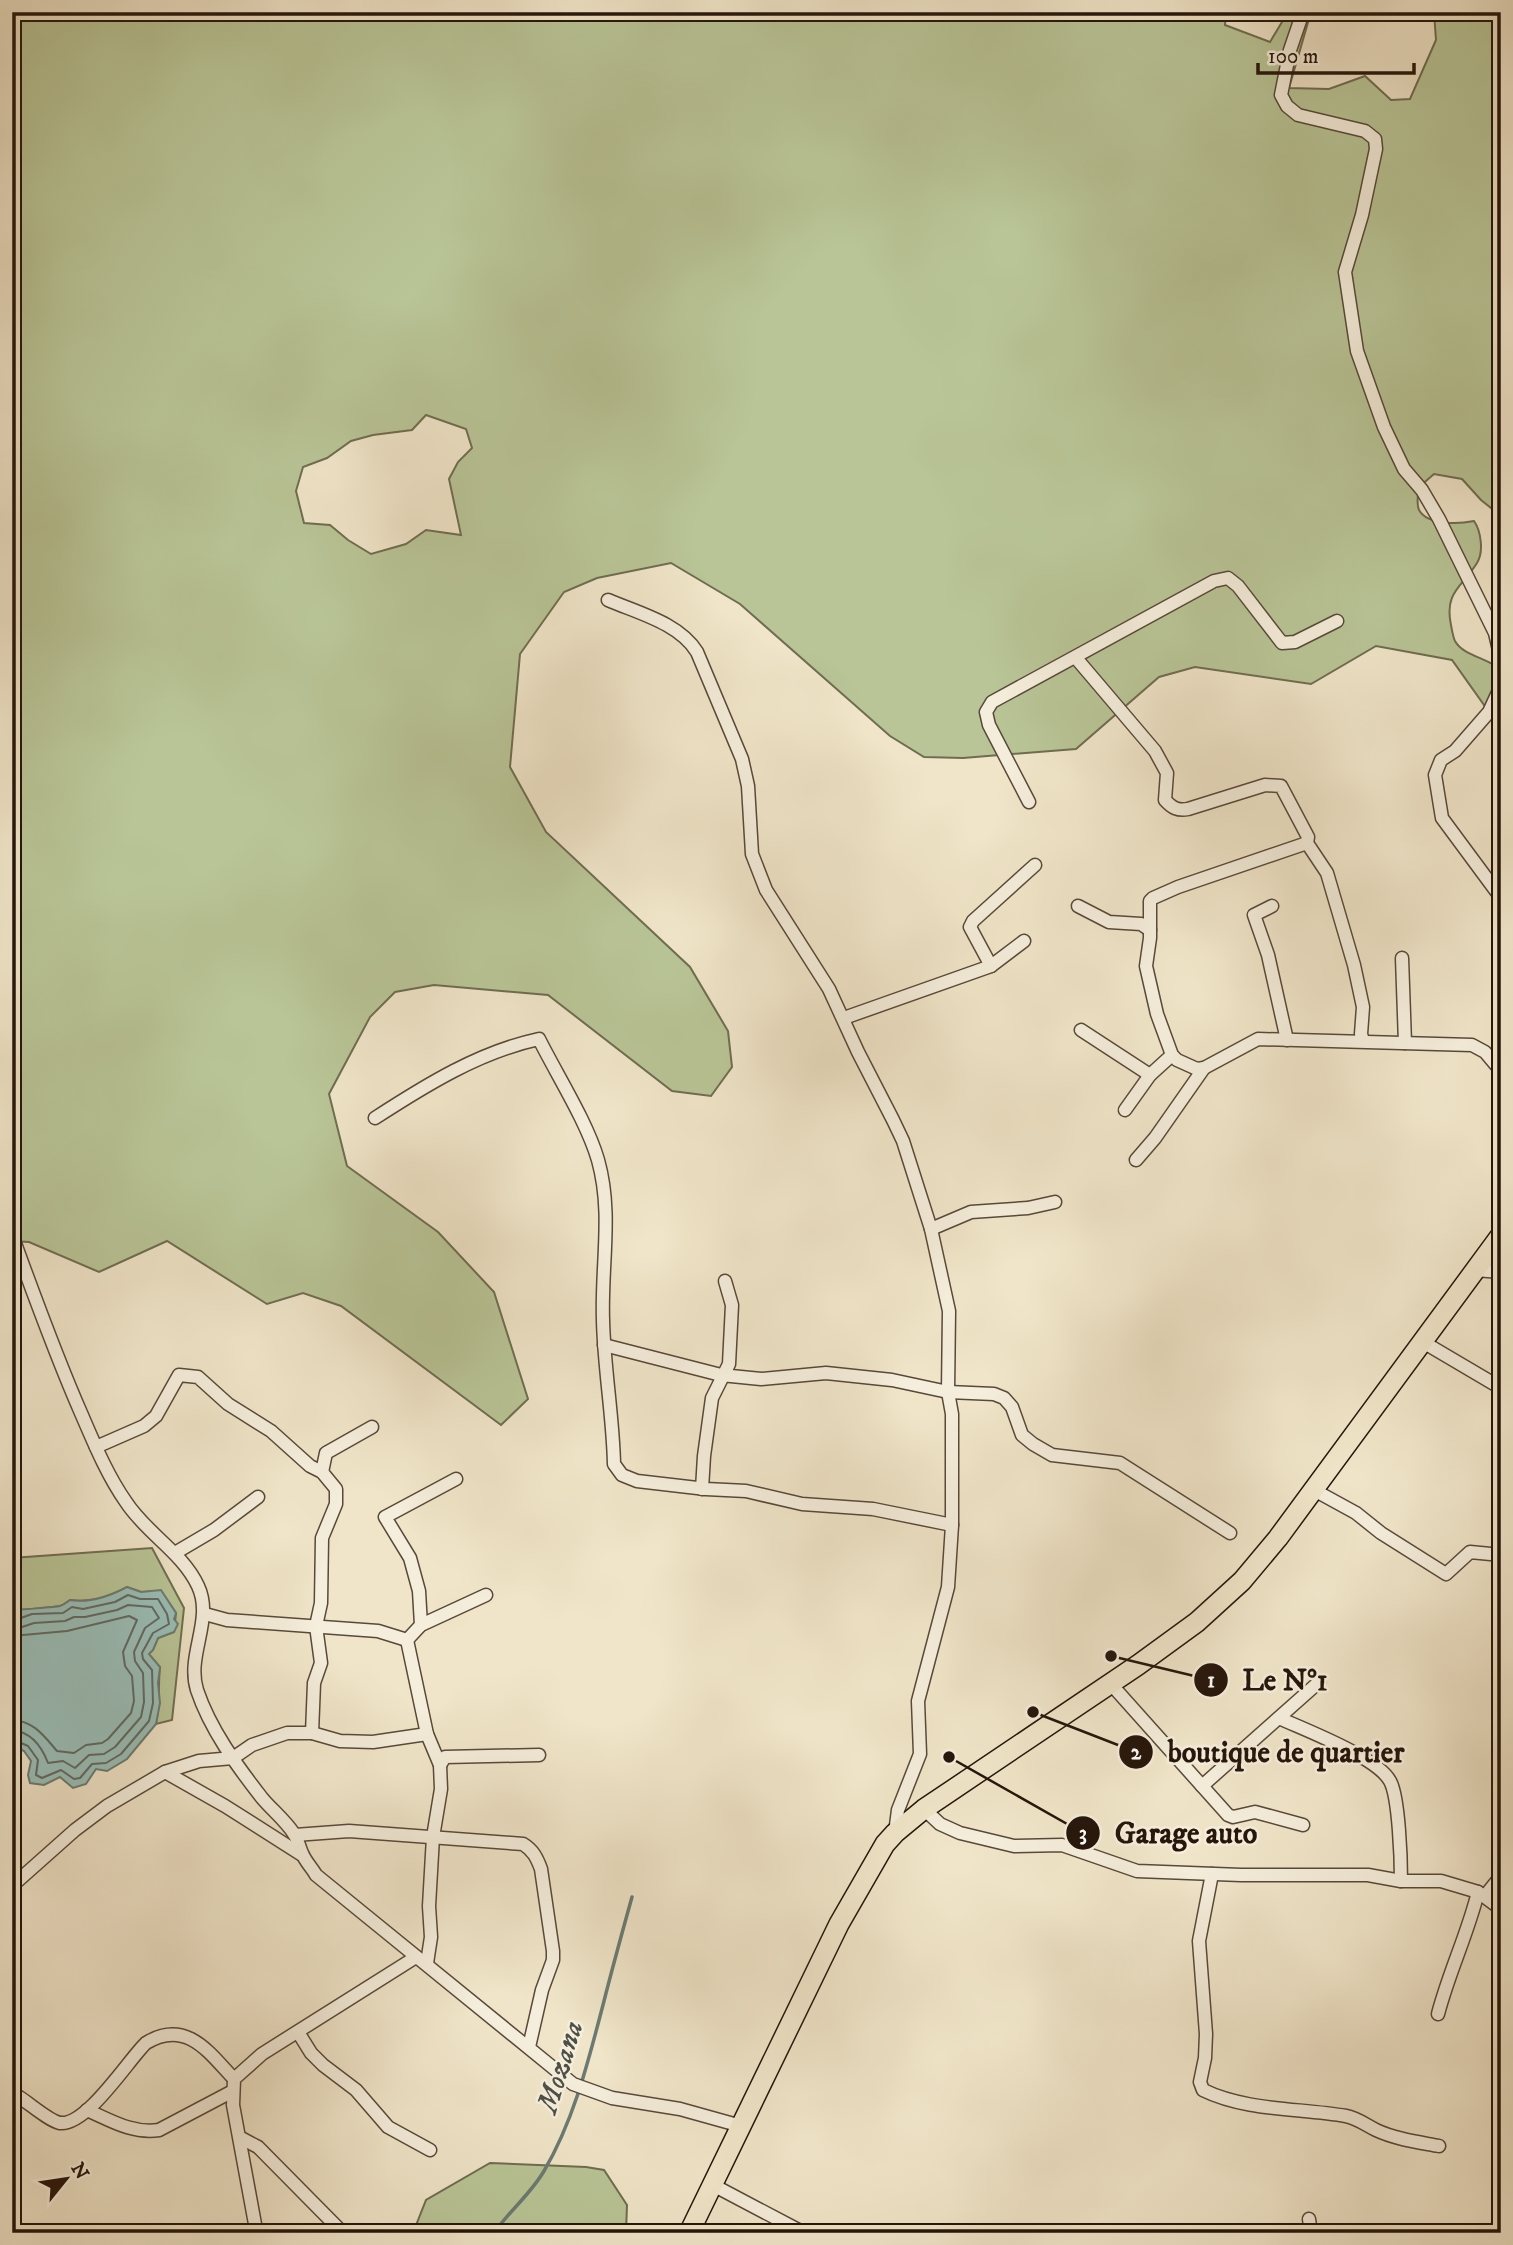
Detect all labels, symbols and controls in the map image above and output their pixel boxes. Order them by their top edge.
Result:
scale bar [1258,32,1413,76]
text: 100 m [1268,44,1319,70]
callout: Le N°1 [1193,1654,1342,1705]
text: Le N°1 [1242,1663,1328,1700]
text: 1 [1207,1668,1215,1694]
callout: boutique de quartier [1119,1726,1419,1777]
text: boutique de quartier [1167,1735,1405,1772]
text: 2 [1131,1740,1142,1766]
callout: Garage auto [1066,1807,1271,1858]
text: Garage auto [1115,1816,1257,1853]
text: 3 [1079,1821,1087,1847]
water label: Mozana [529,2016,592,2119]
north arrow [32,2144,102,2214]
text: N [66,2159,93,2184]

